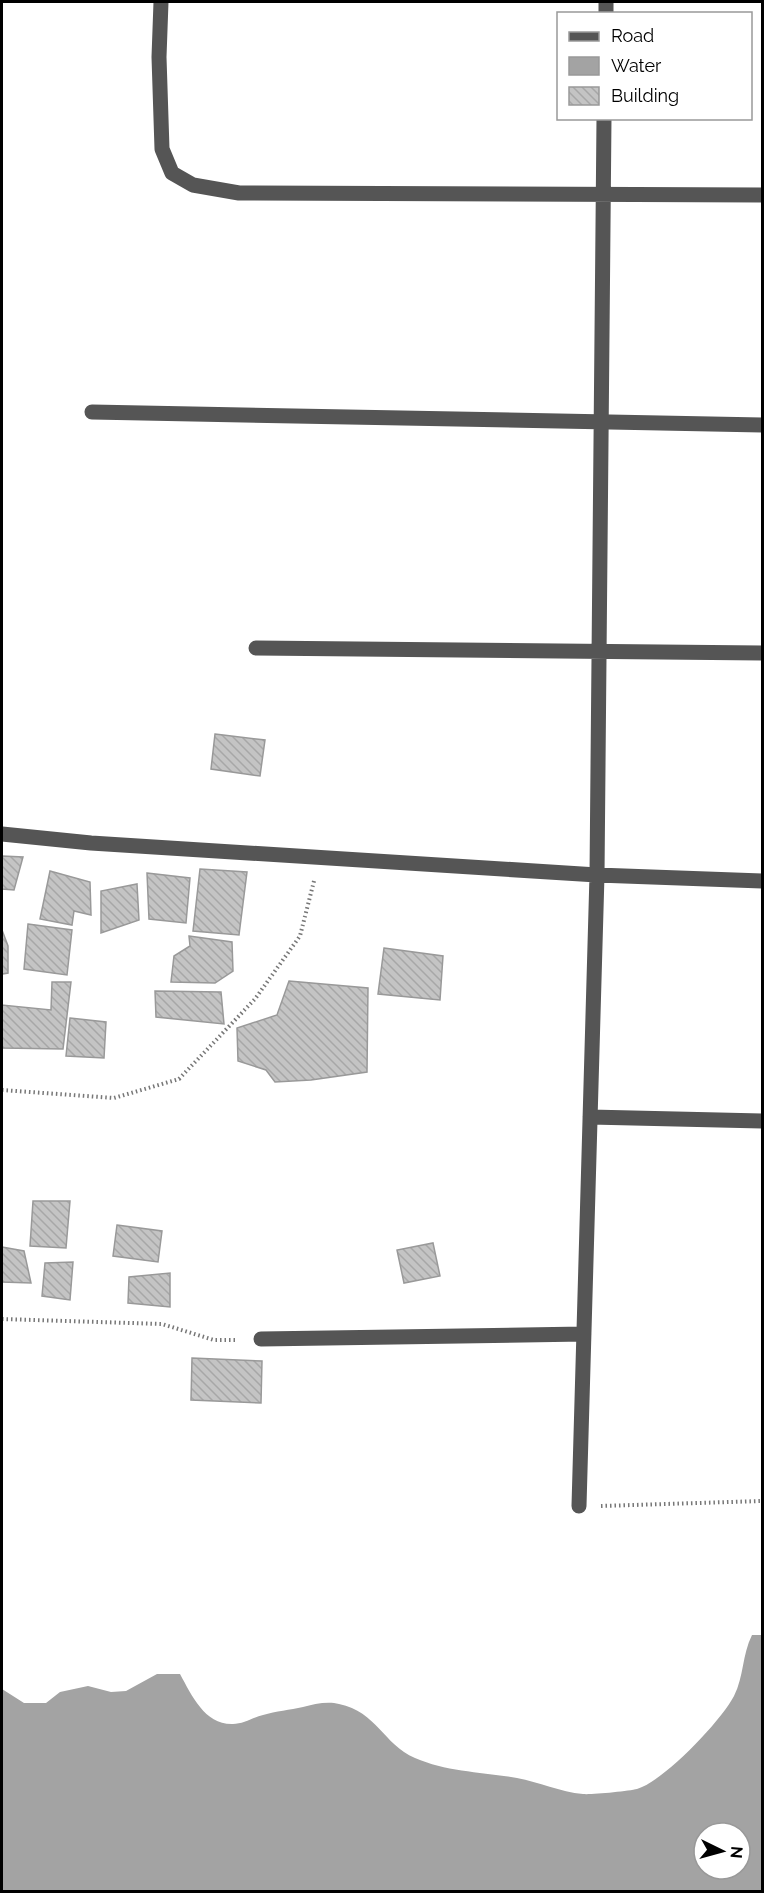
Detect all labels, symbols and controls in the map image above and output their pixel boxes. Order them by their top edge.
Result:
legend [557,12,752,120]
text: Road [611,25,654,46]
text: Water [611,55,662,76]
text: Building [611,85,679,106]
north arrow [692,1821,752,1881]
text: N [726,1845,746,1859]

